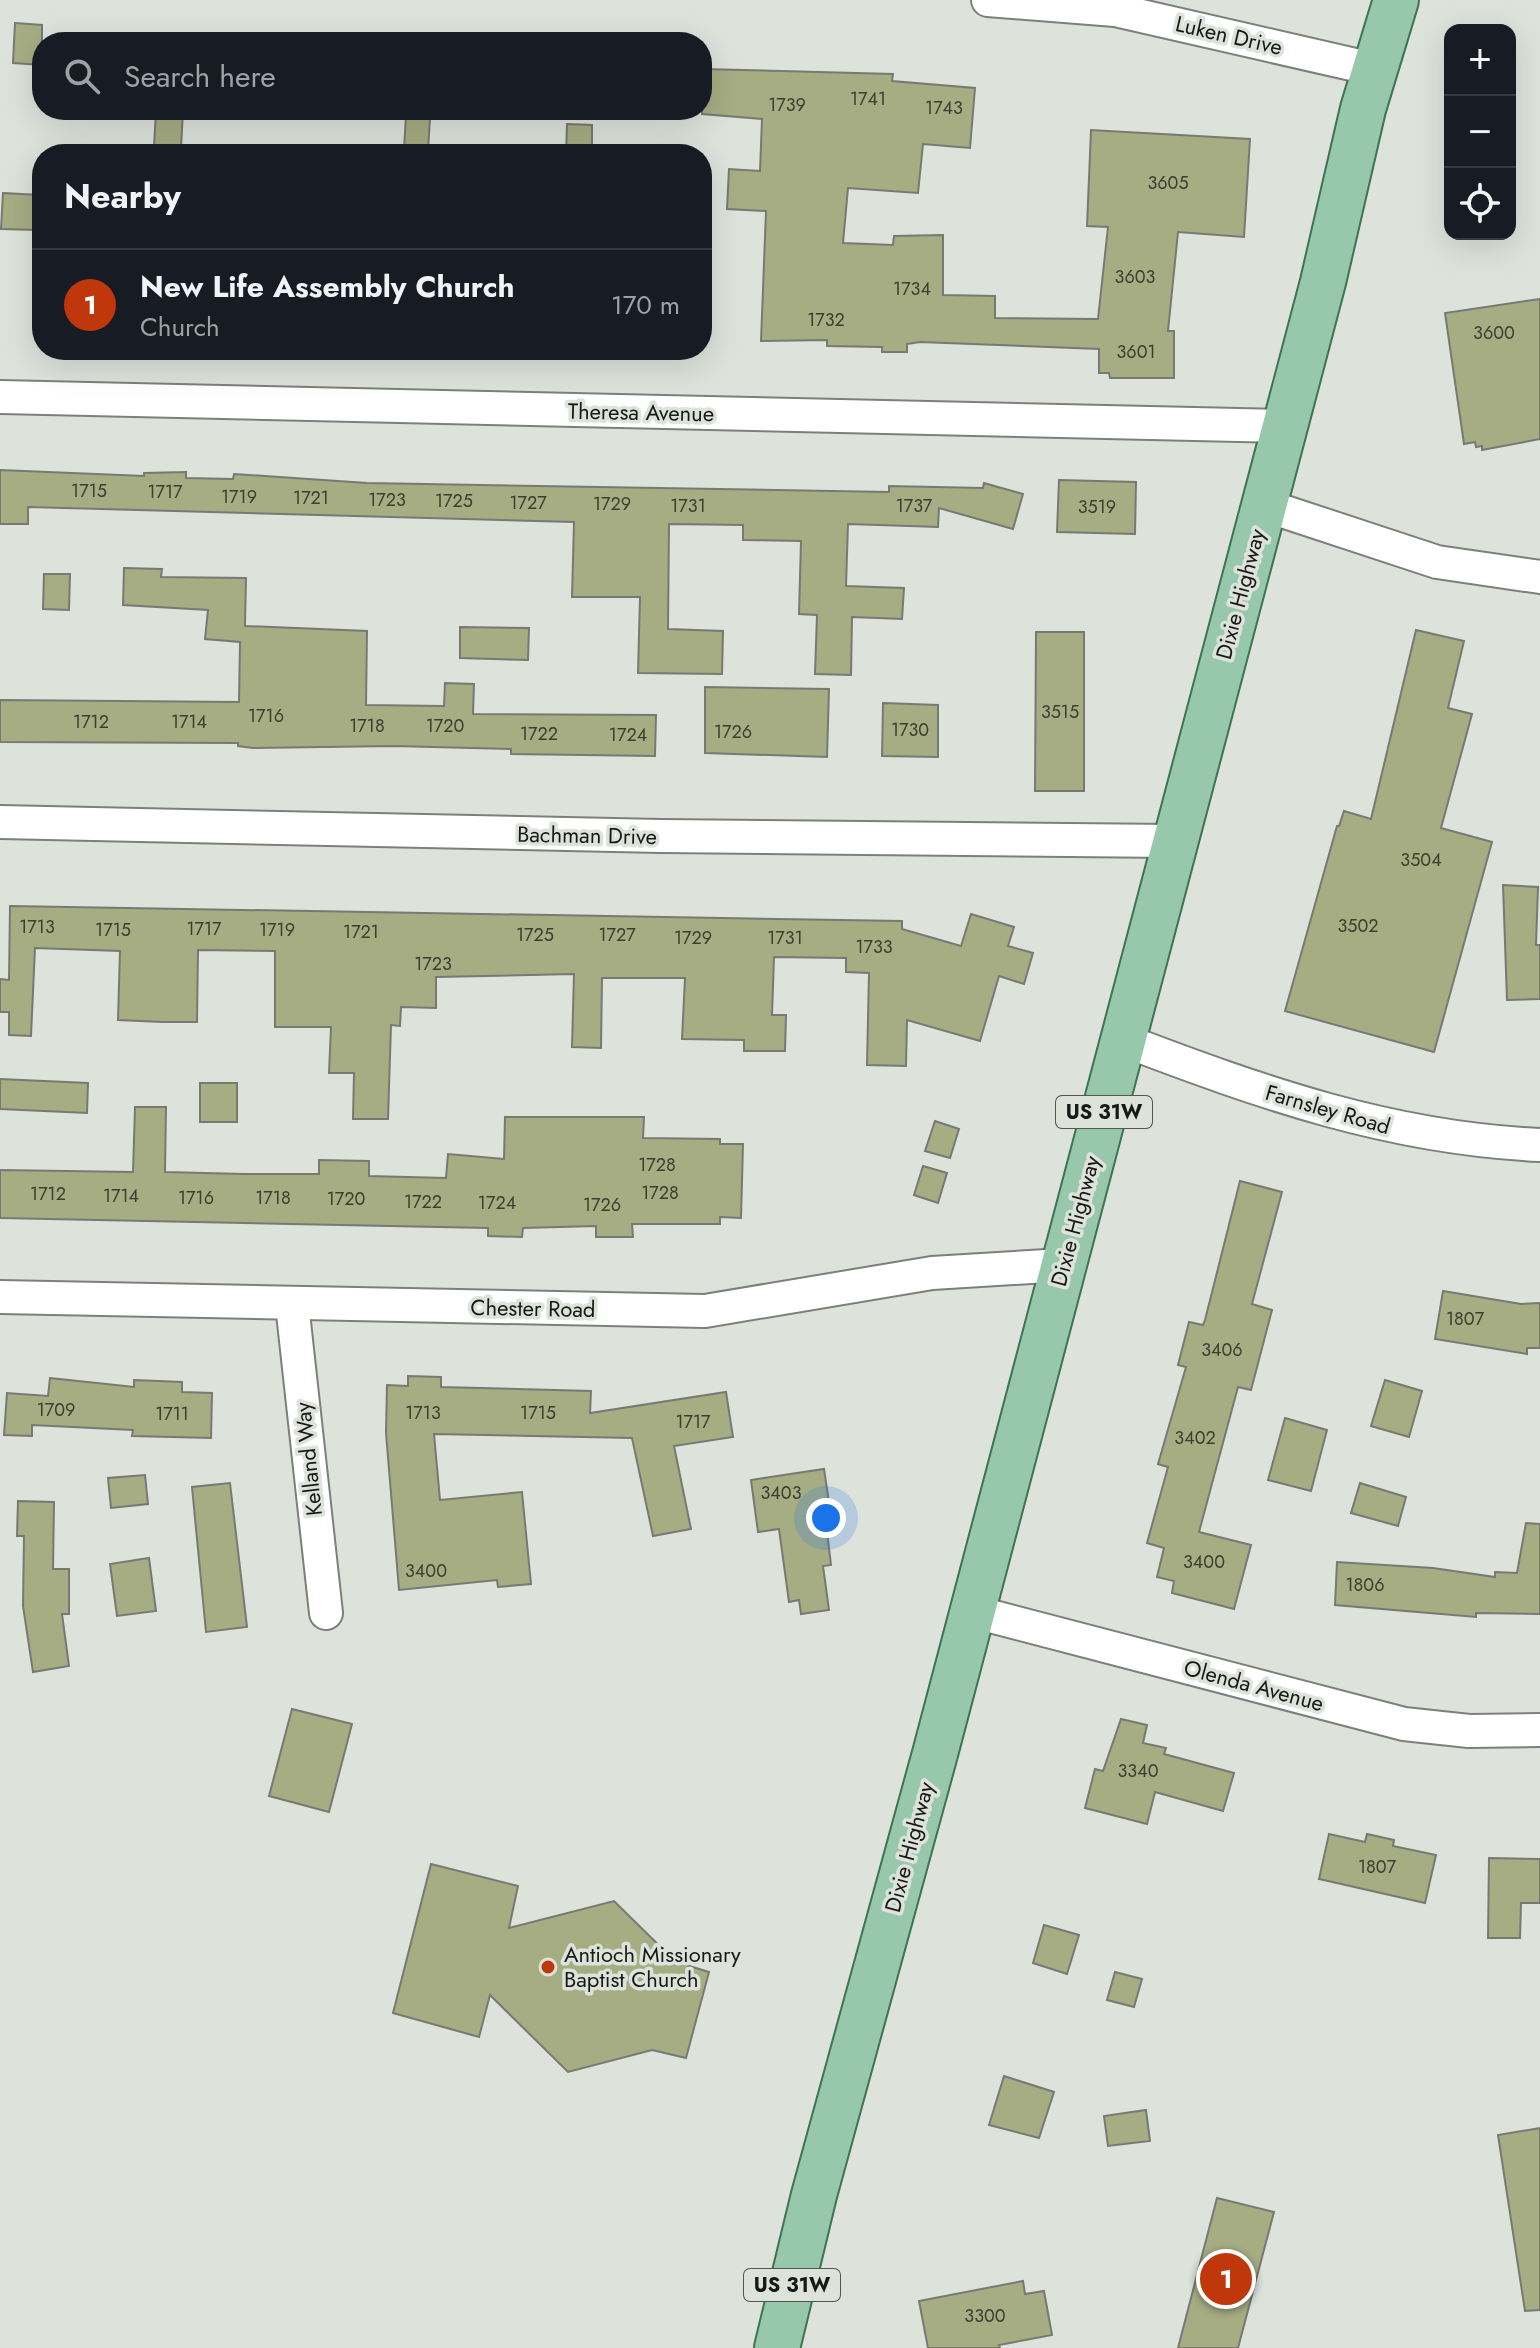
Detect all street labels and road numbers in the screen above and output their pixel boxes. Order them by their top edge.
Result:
street label: Luken Drive [1172,7,1286,63]
street label: Theresa Avenue [568,395,714,429]
street label: Dixie Highway [1207,525,1273,663]
street label: Bachman Drive [517,818,657,852]
street label: Farnsley Road [1262,1076,1394,1142]
road number: US 31W [1056,1096,1152,1128]
street label: Dixie Highway [1042,1152,1108,1290]
street label: Chester Road [470,1291,596,1325]
street label: Kelland Way [286,1400,330,1517]
street label: Olenda Avenue [1181,1651,1327,1719]
street label: Dixie Highway [876,1778,942,1916]
road number: US 31W [744,2269,840,2301]

